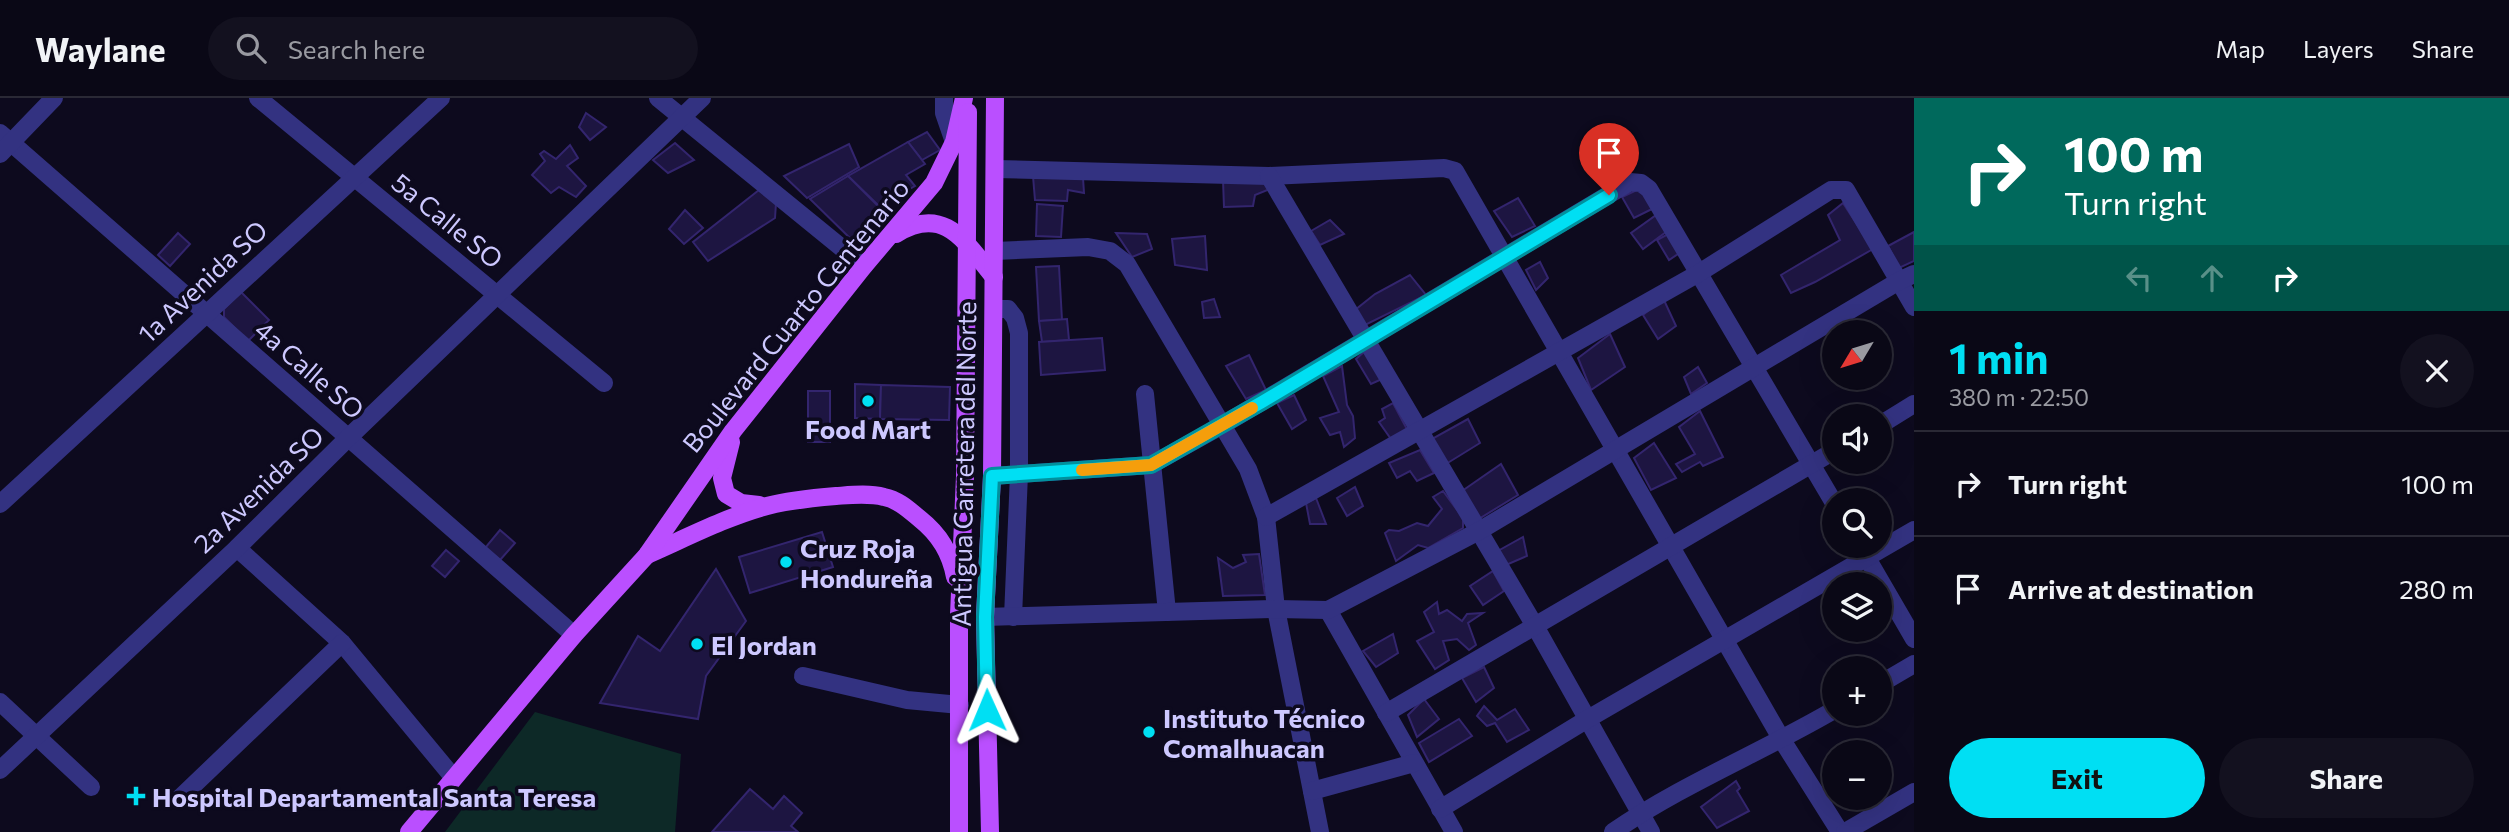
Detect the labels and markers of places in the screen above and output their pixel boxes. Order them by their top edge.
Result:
pin [1579,123,1639,195]
marker: Food Mart [860,393,876,409]
place label: Food Mart [805,413,931,444]
place label: Cruz Roja Hondureña [800,532,933,593]
marker: Cruz Roja Hondureña [778,554,794,570]
place label: El Jordan [711,629,817,660]
marker: El Jordan [689,636,705,652]
place label: Instituto Técnico Comalhuacan [1163,702,1365,763]
marker: Instituto Técnico Comalhuacan [1141,724,1157,740]
place label: Hospital Departamental Santa Teresa [152,781,596,812]
marker: Hospital Departamental Santa Teresa [126,786,146,806]

